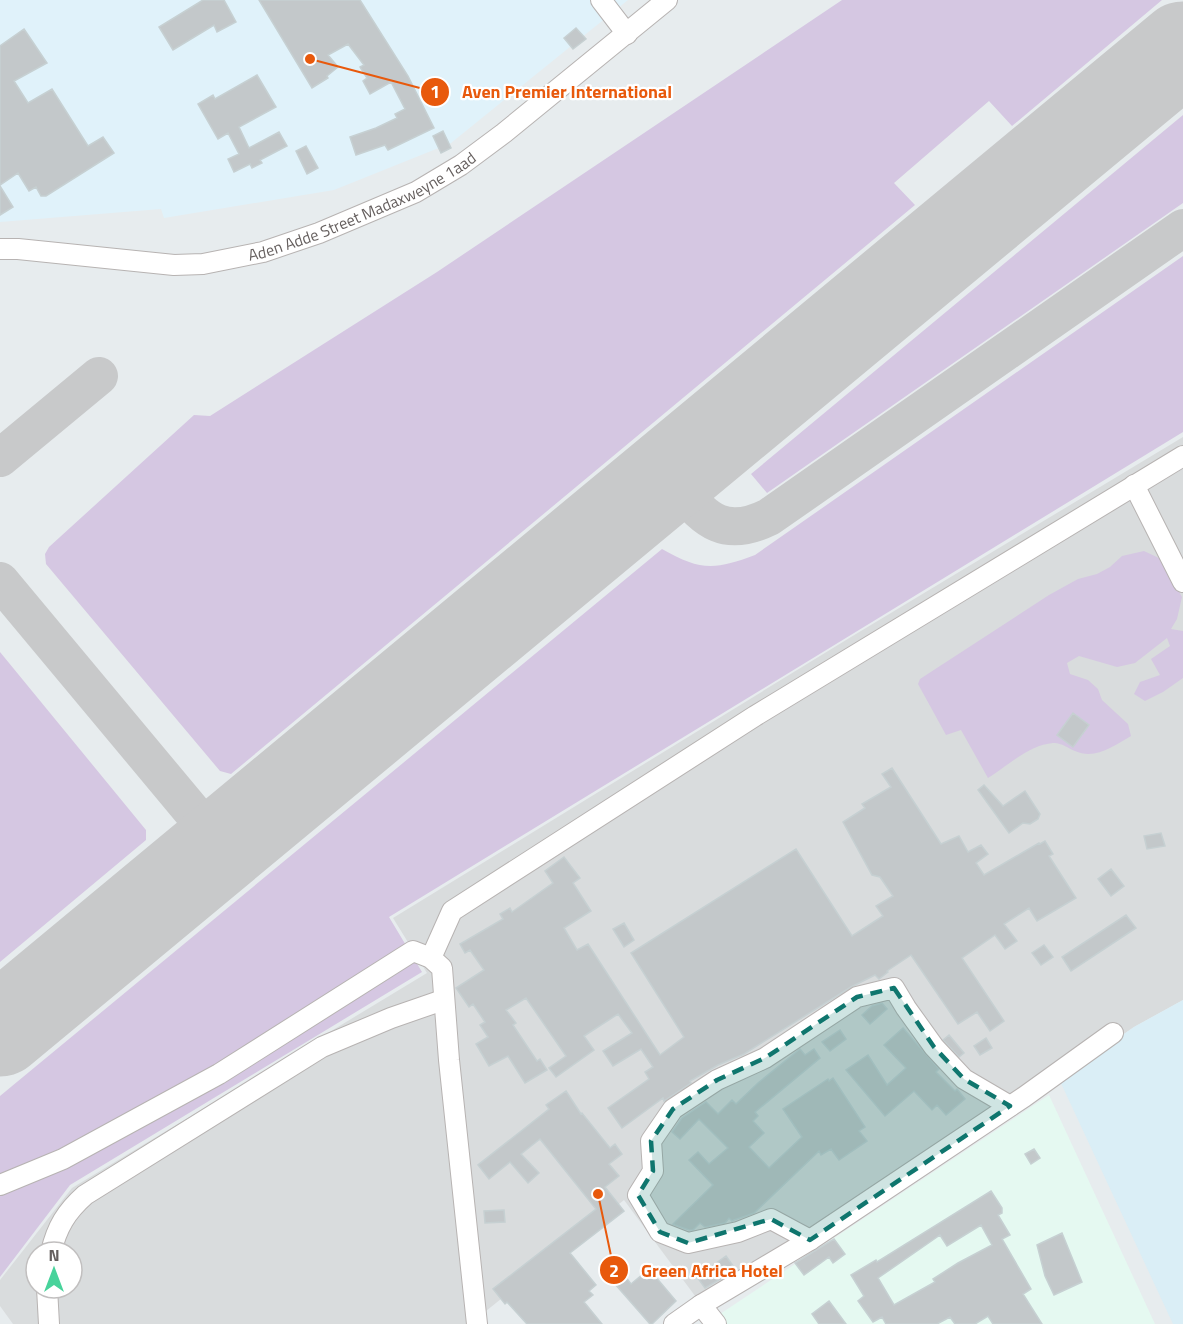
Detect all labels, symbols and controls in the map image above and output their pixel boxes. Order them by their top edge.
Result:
callout: Aven Premier International [420,74,684,110]
text: 1 [430,78,440,105]
text: Aven Premier International [462,78,672,105]
street label: Aden Adde Street Madaxweyne 1aad [246,146,481,267]
north arrow [24,1240,84,1300]
text: N [48,1243,60,1267]
callout: Green Africa Hotel [599,1252,795,1288]
text: 2 [609,1257,619,1284]
text: Green Africa Hotel [641,1257,783,1284]

